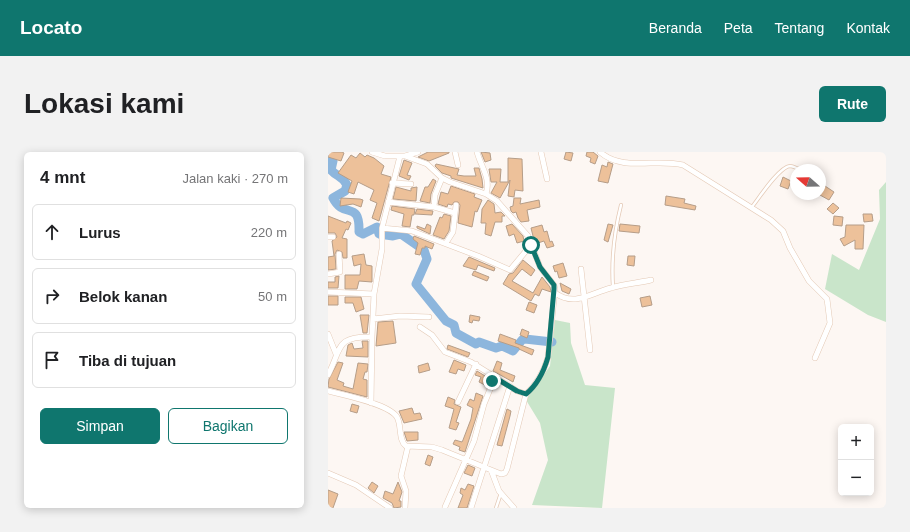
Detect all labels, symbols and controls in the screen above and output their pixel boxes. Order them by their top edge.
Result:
text: Locato [20,17,82,38]
text: Beranda [649,20,702,36]
text: Peta [724,20,753,36]
text: Tentang [775,20,824,36]
text: Kontak [846,20,890,36]
button: Rute [819,86,886,122]
text: Lokasi kami [24,88,184,119]
north arrow [790,164,826,200]
text: 4 mnt [40,168,85,187]
text: Jalan kaki · 270 m [183,171,288,186]
icon: ahead [41,221,63,243]
text: Lurus [79,224,121,241]
text: 220 m [251,225,287,240]
route start [522,236,540,254]
icon: right [41,285,63,307]
text: Belok kanan [79,288,167,305]
text: 50 m [258,289,287,304]
icon: arrive [41,349,63,371]
text: Tiba di tujuan [79,352,176,369]
route end [483,372,501,390]
button: Simpan [40,408,160,444]
button: Bagikan [168,408,288,444]
map controls [838,424,874,496]
button: + [838,424,874,460]
button: − [838,460,874,496]

